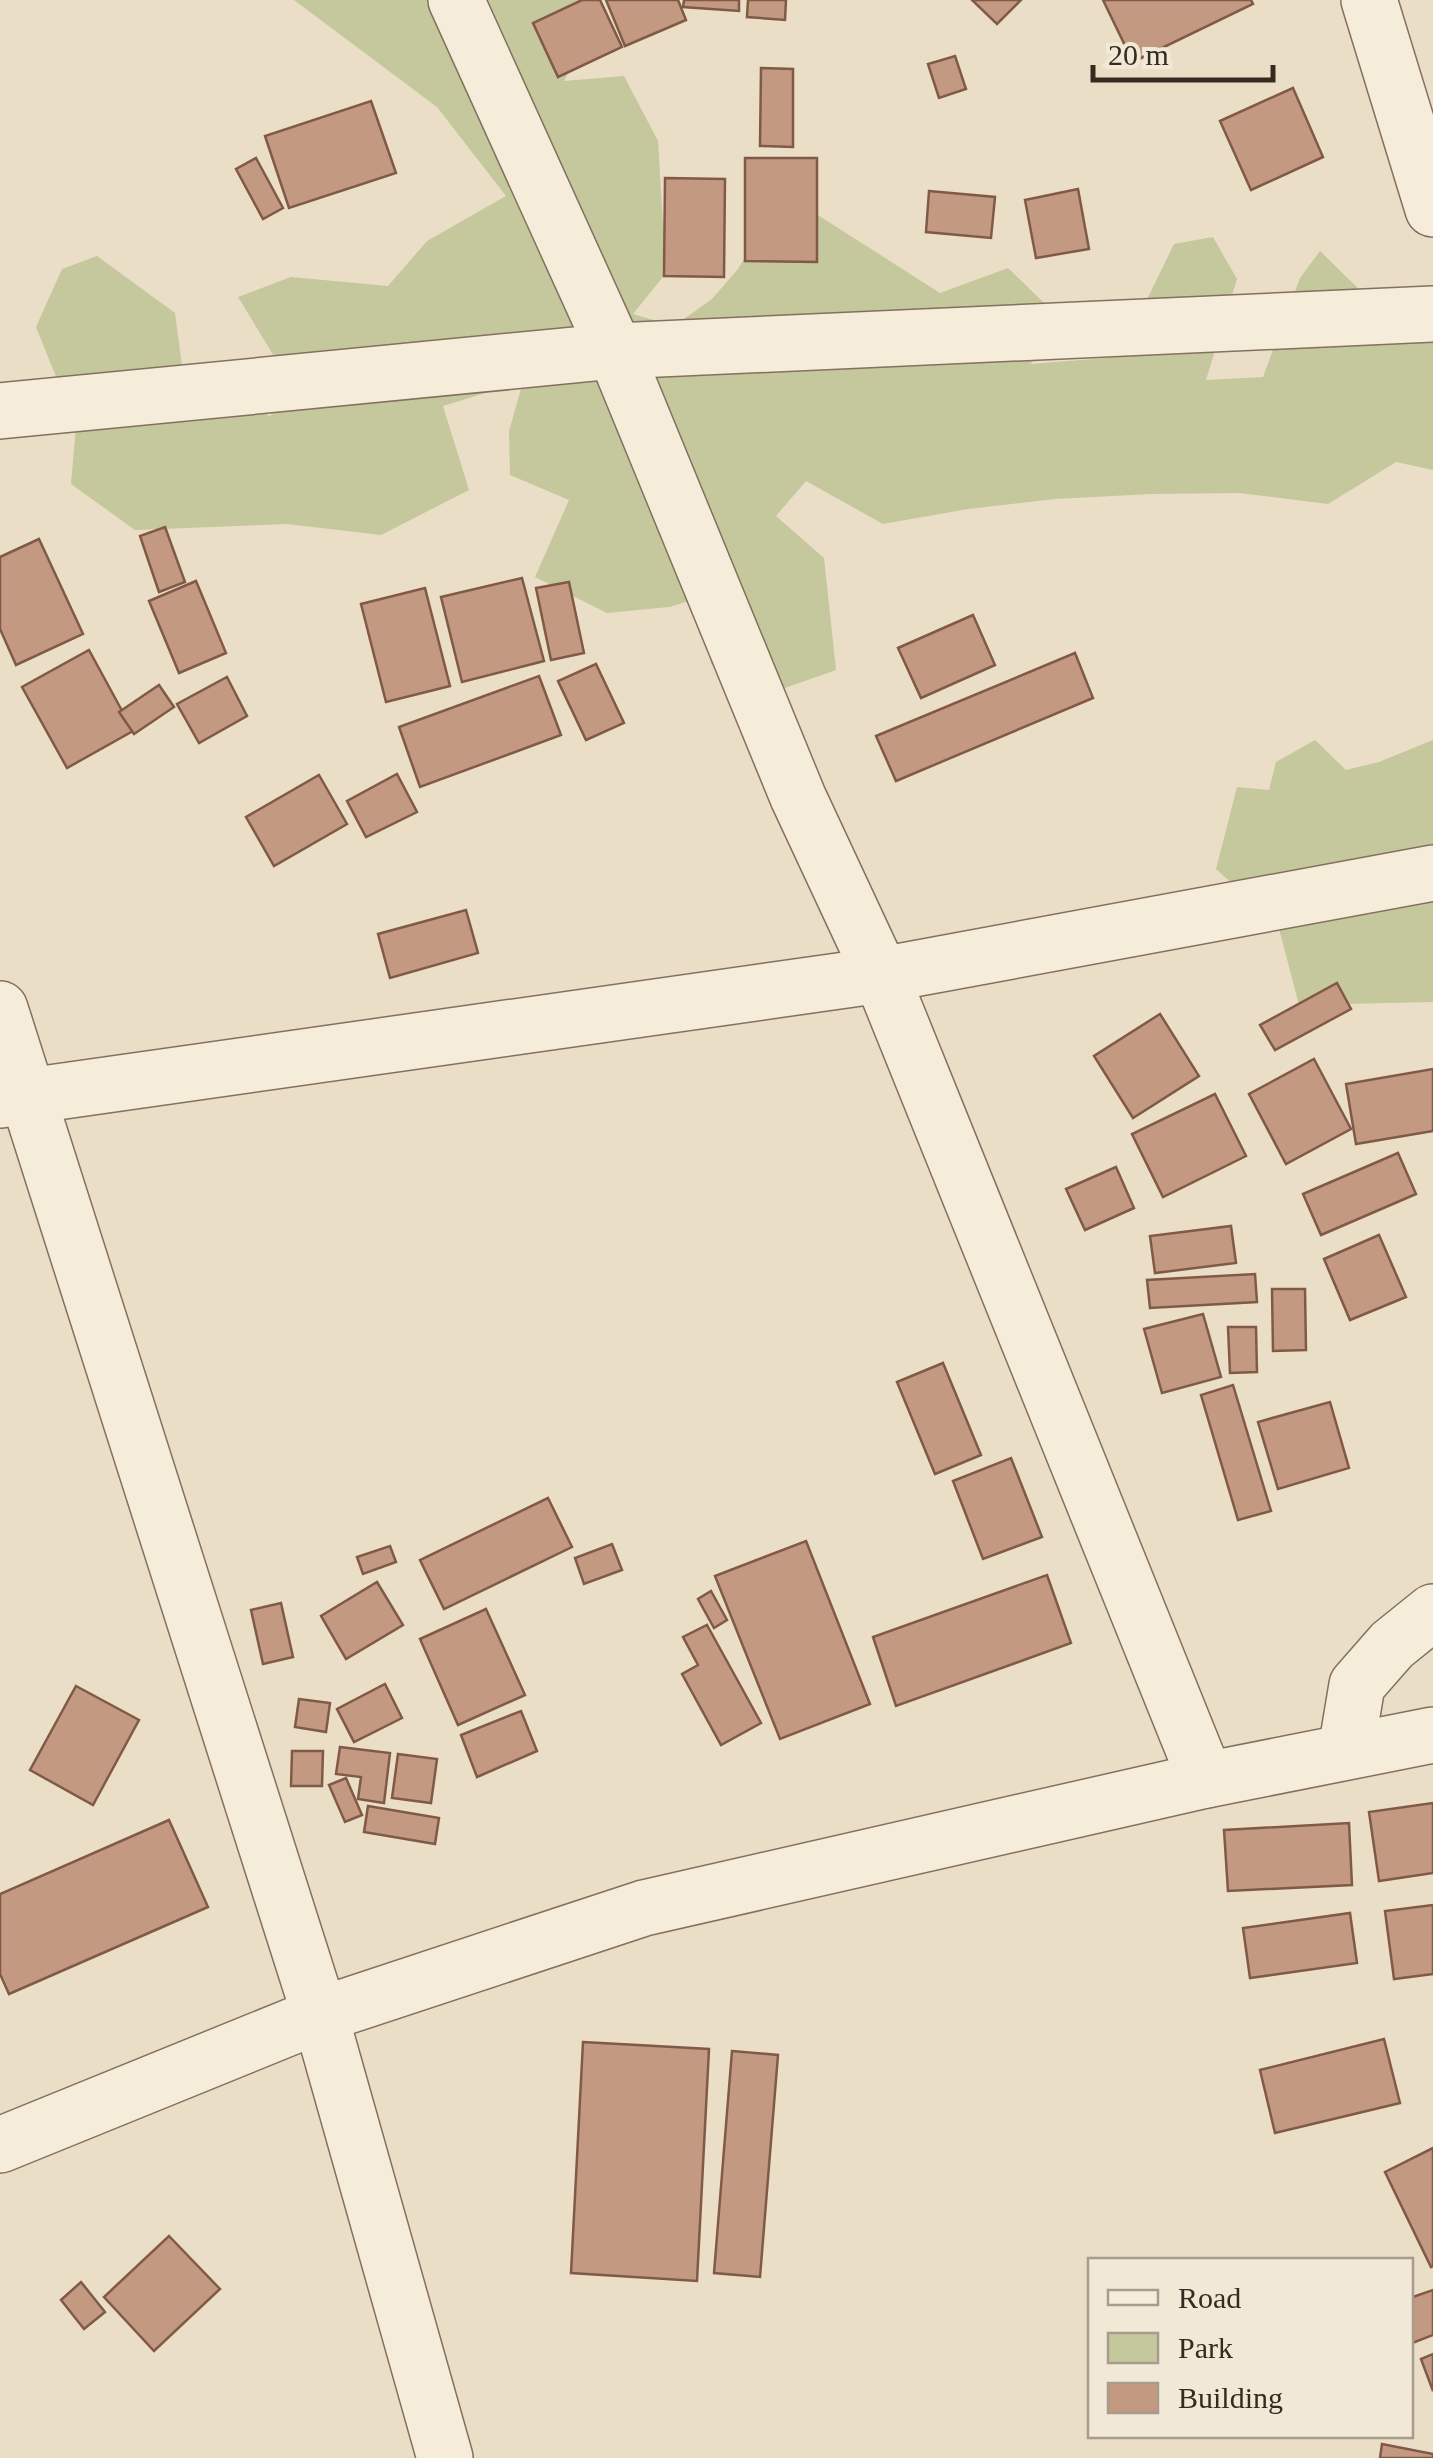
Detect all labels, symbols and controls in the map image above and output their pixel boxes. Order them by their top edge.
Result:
scale bar [1093,20,1273,82]
text: 20 m [1108,38,1169,71]
legend [1088,2258,1413,2438]
text: Road [1178,2281,1241,2314]
text: Park [1178,2331,1233,2364]
text: Building [1178,2381,1283,2414]

